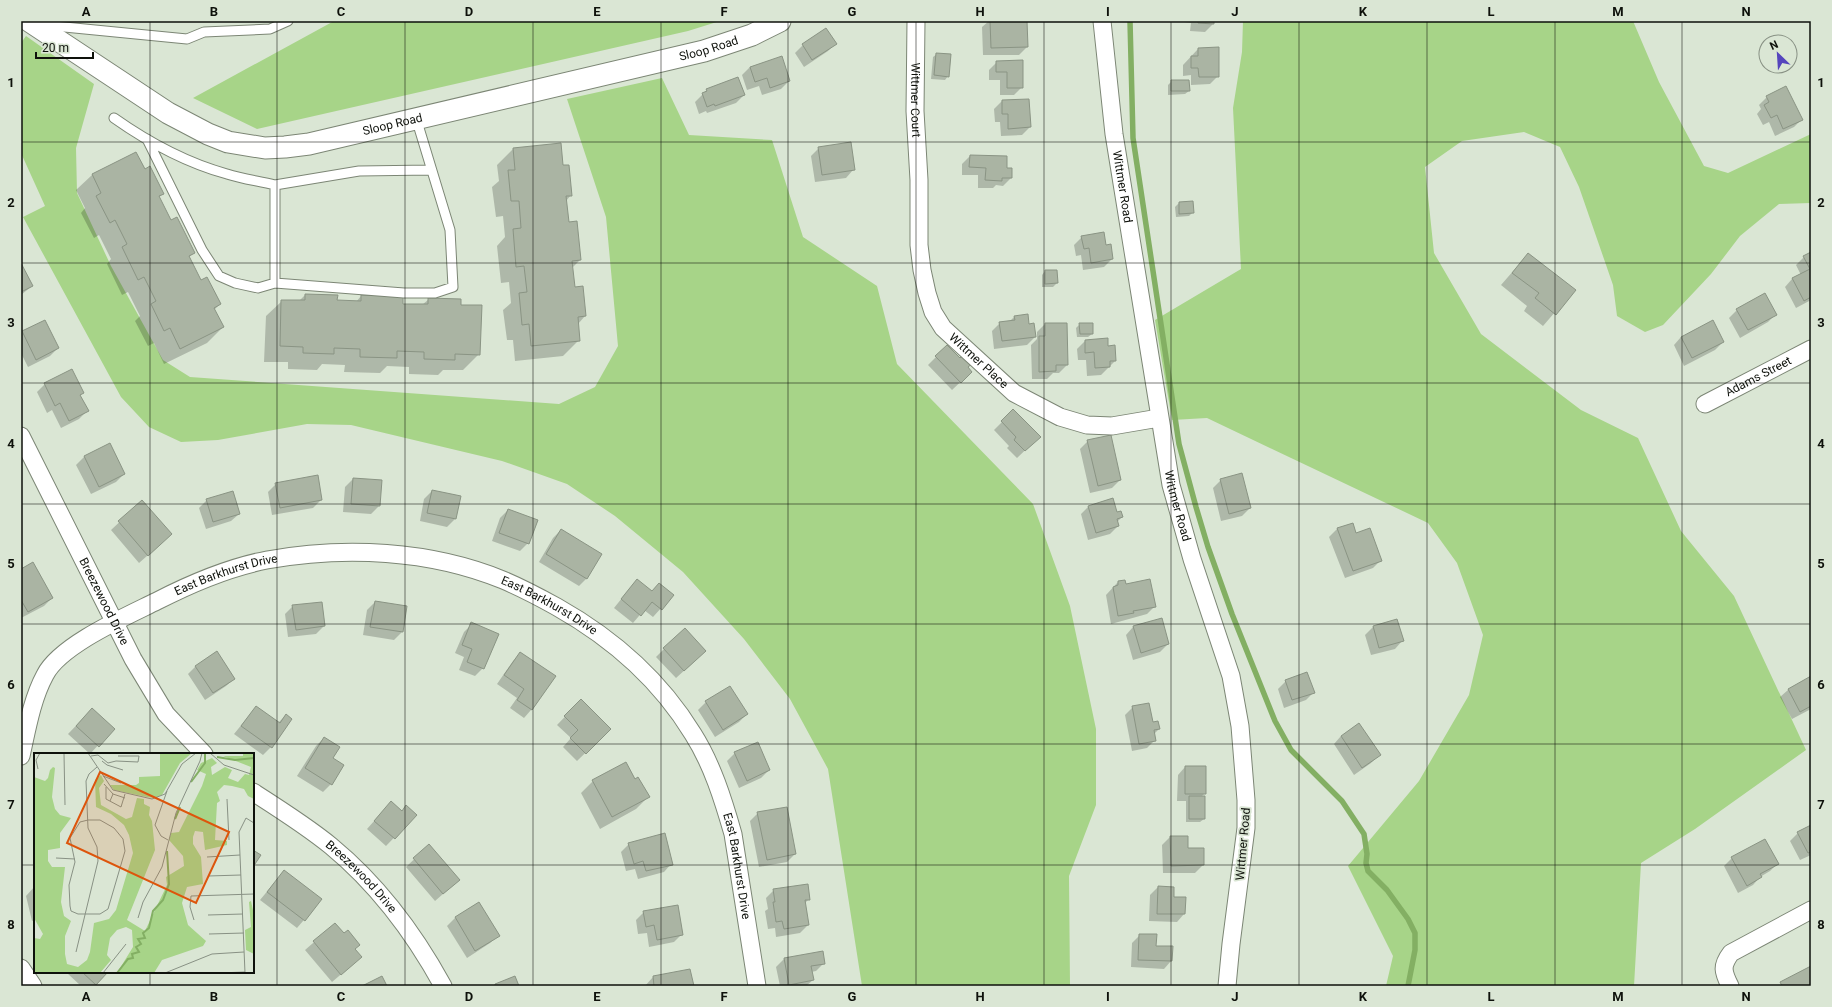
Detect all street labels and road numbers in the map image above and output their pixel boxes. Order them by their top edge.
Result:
street label: Sloop Road [678,33,740,64]
street label: Wittmer Court [908,62,924,138]
street label: Sloop Road [361,111,424,138]
street label: Wittmer Road [1110,150,1135,224]
street label: Wittmer Place [946,330,1011,391]
street label: Adams Street [1723,353,1794,399]
street label: Wittmer Road [1162,469,1194,543]
street label: East Barkhurst Drive [172,551,279,598]
street label: Breezewood Drive [76,555,132,647]
street label: East Barkhurst Drive [499,573,600,638]
street label: Wittmer Road [1233,807,1253,881]
street label: East Barkhurst Drive [720,811,753,920]
street label: Breezewood Drive [323,838,400,916]

